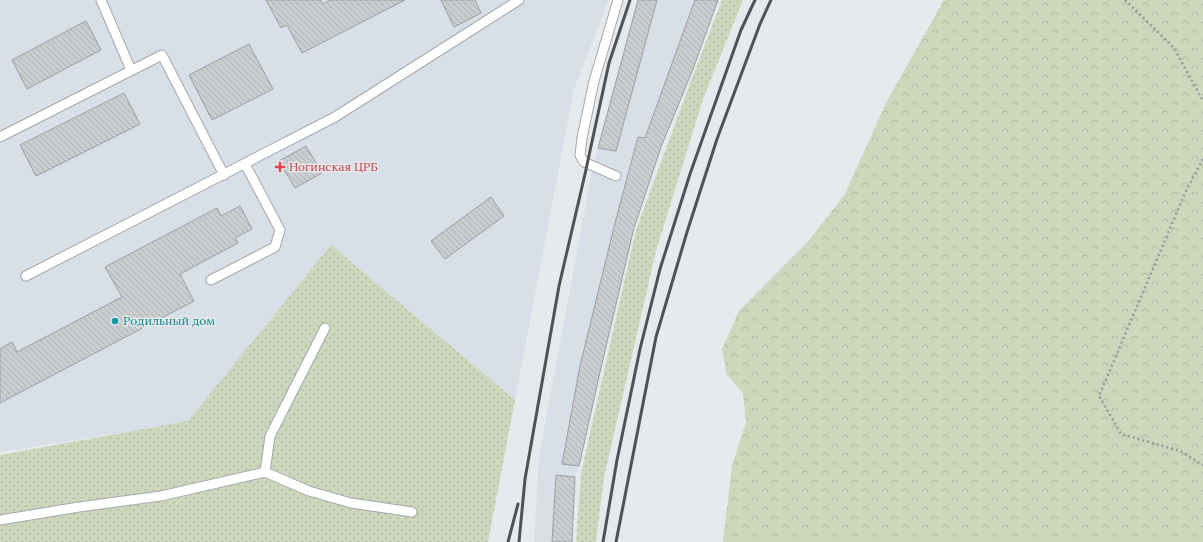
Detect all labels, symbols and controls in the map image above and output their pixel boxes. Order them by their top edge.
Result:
place label: Ногинская ЦРБ [289,159,378,174]
marker: Ногинская ЦРБ [274,161,286,173]
place label: Родильный дом [123,313,215,328]
marker: Родильный дом [110,316,120,326]

